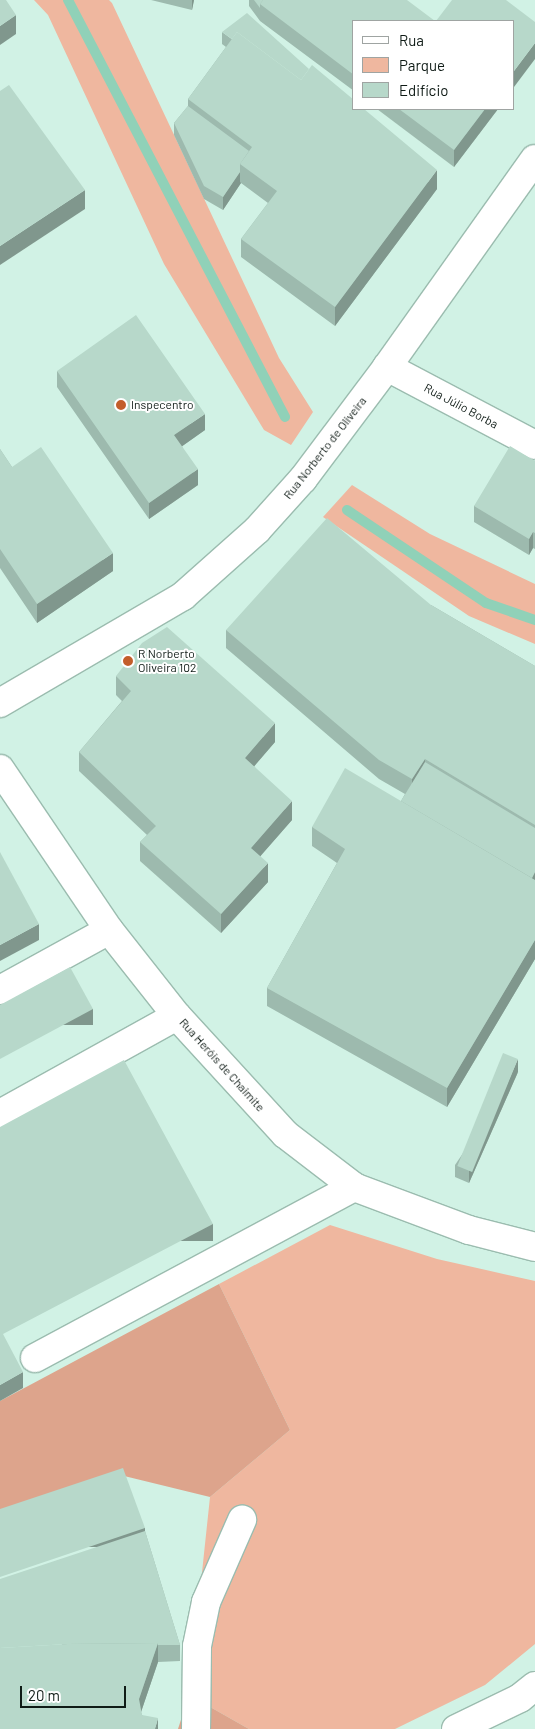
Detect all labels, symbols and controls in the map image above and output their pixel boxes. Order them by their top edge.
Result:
legend [352,20,515,110]
text: Rua [399,31,424,49]
text: Parque [399,56,445,74]
text: Edifício [399,81,448,99]
street label: Rua Júlio Borba [422,380,500,432]
street label: Rua Norberto de Oliveira [281,394,369,502]
place label: Inspecentro [131,398,194,412]
marker: Inspecentro [115,399,127,411]
place label: R Norberto Oliveira 102 [138,647,197,675]
marker: R Norberto Oliveira 102 [122,655,134,667]
street label: Rua Heróis de Chaimite [176,1015,268,1115]
scale bar [22,1676,129,1708]
text: 20 m [28,1686,60,1704]

